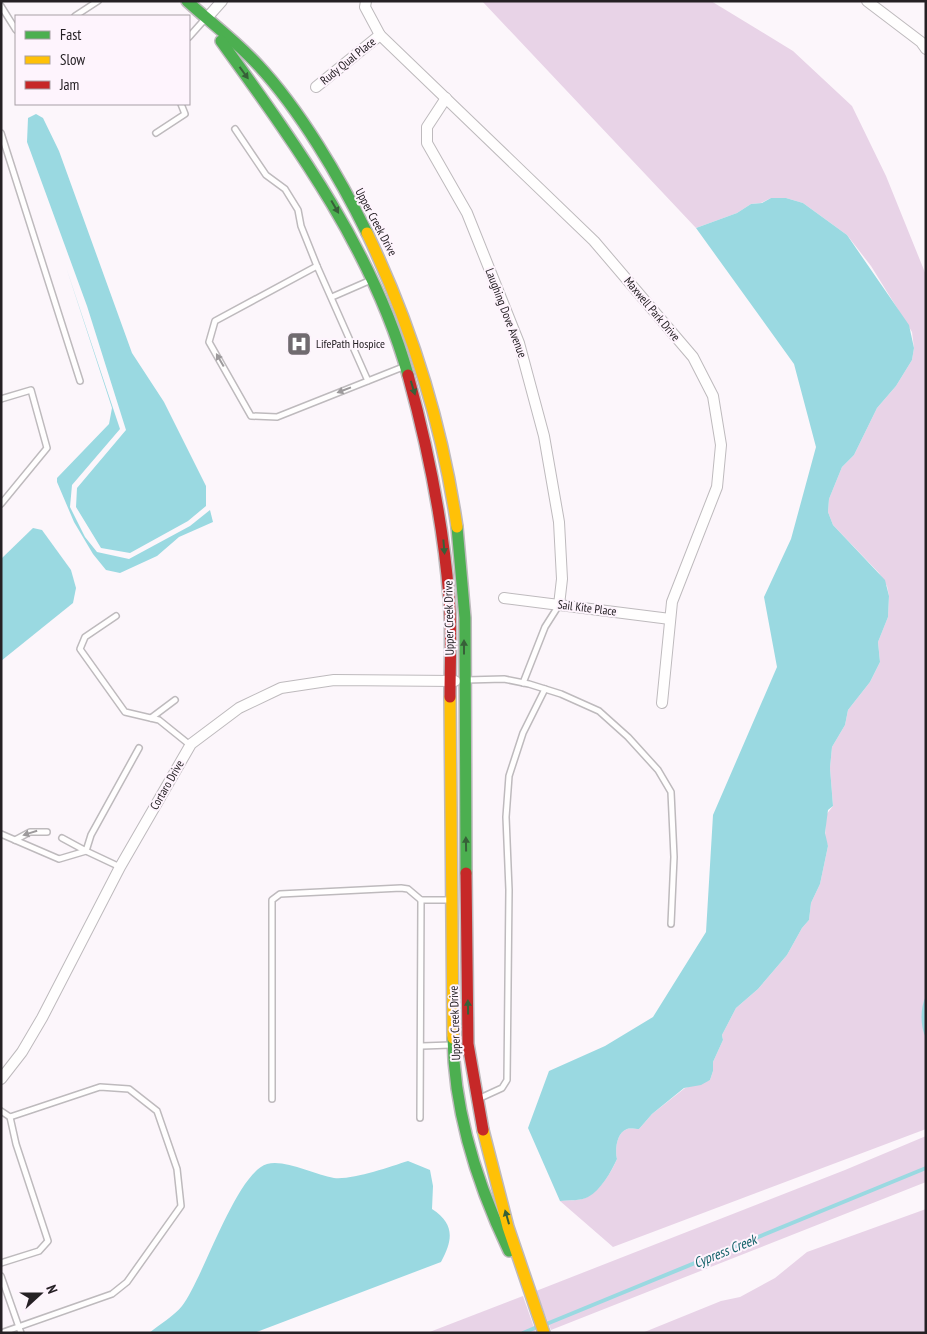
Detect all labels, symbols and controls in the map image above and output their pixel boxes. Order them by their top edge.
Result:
legend [15,15,190,105]
text: Fast [60,25,81,44]
street label: Rudy Qual Place [317,34,378,87]
text: Slow [60,50,85,69]
one-way arrow [239,66,249,80]
text: Jam [59,75,79,94]
street label: Upper Creek Drive [352,185,401,258]
one-way arrow [330,201,339,214]
street label: Laughing Dove Avenue [483,266,530,360]
street label: Maxwell Park Drive [621,273,684,344]
hospital icon: LifePath Hospice [286,331,312,357]
place label: LifePath Hospice [316,336,385,351]
one-way arrow [215,353,224,367]
one-way arrow [409,381,417,396]
one-way arrow [337,387,352,394]
one-way arrow [440,540,448,556]
street label: Upper Creek Drive [440,581,457,655]
street label: Sail Kite Place [557,596,617,619]
one-way arrow [460,638,468,654]
street label: Cortaro Drive [146,757,187,812]
one-way arrow [22,830,37,838]
one-way arrow [461,836,469,852]
street label: Upper Creek Drive [446,985,463,1061]
one-way arrow [464,998,472,1014]
one-way arrow [502,1209,510,1224]
water label: Cypress Creek [691,1230,761,1272]
north arrow [15,1269,65,1319]
text: N [42,1283,62,1296]

